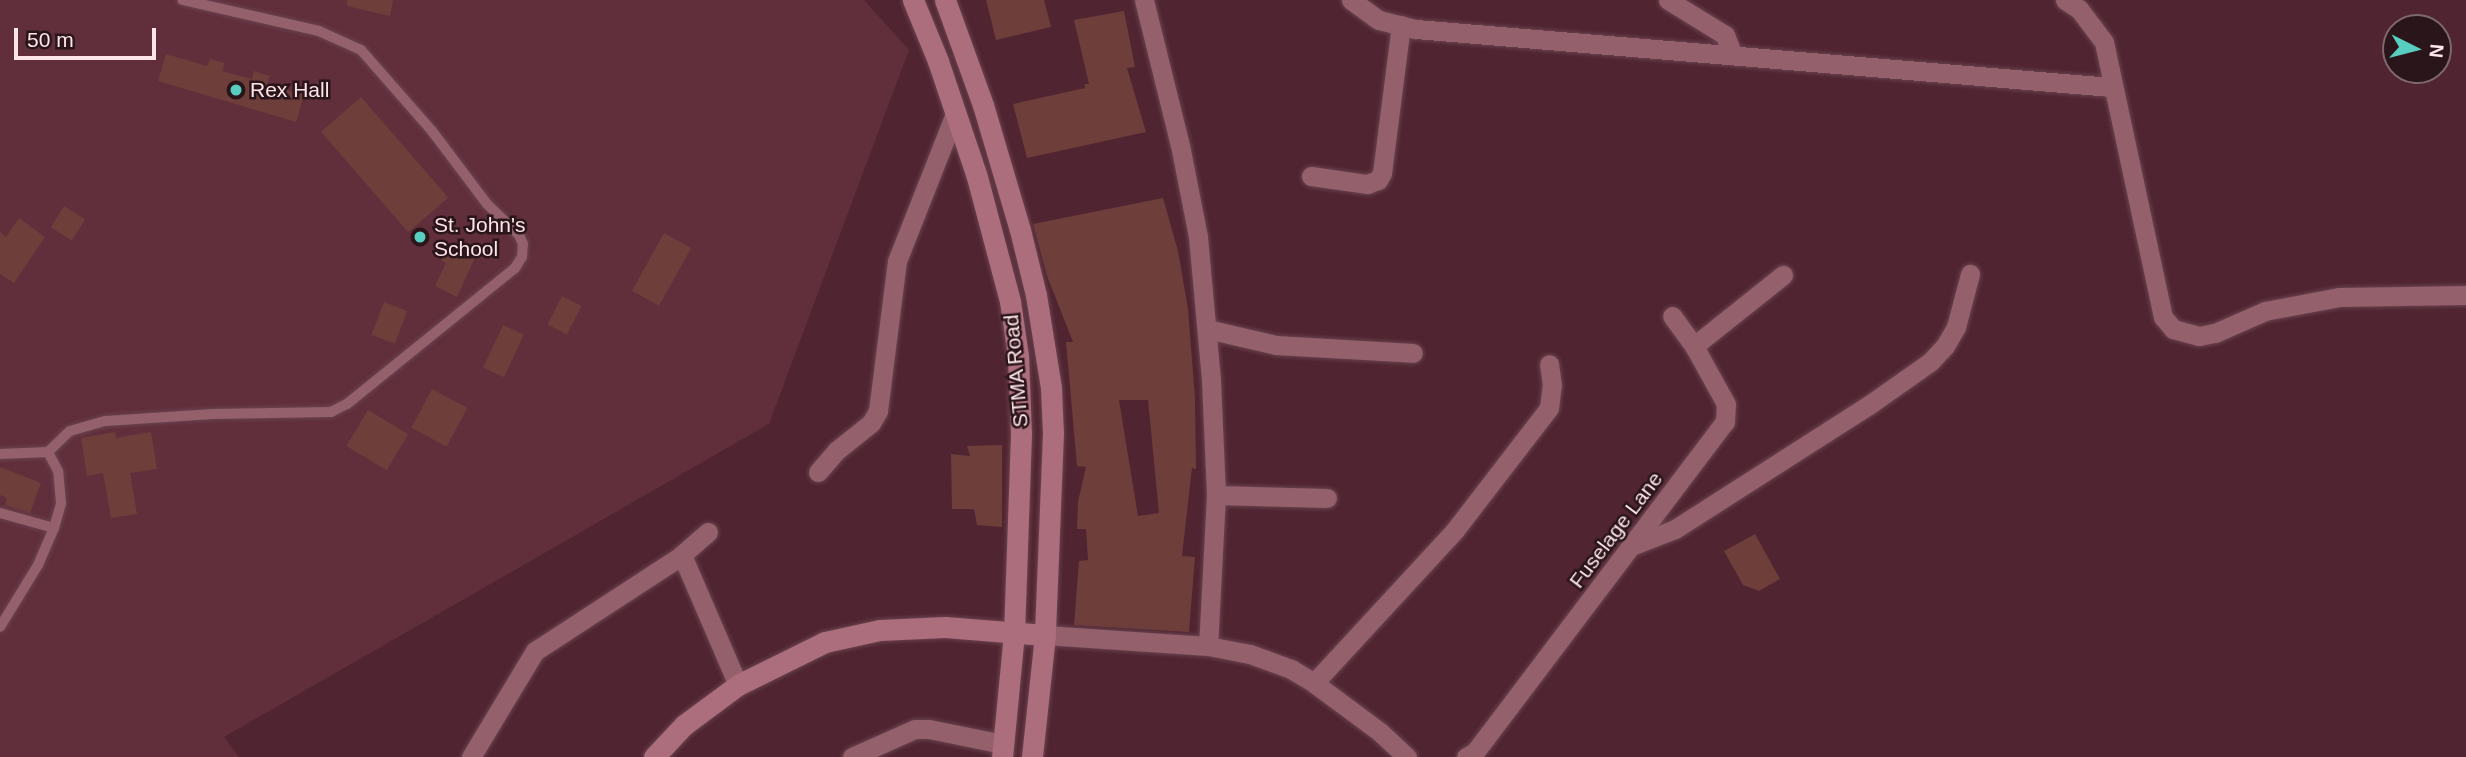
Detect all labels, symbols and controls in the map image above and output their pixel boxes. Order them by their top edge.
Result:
scale bar [18,14,159,58]
north arrow [2382,14,2452,84]
text: 50 m [27,28,74,51]
text: N [2425,43,2448,59]
place label: Rex Hall [250,77,329,103]
marker: Rex Hall [228,82,244,98]
place label: St. John's School [434,212,526,262]
marker: St. John's School [412,229,428,245]
street label: STMA Road [998,313,1034,429]
street label: Fuselage Lane [1564,467,1668,593]

